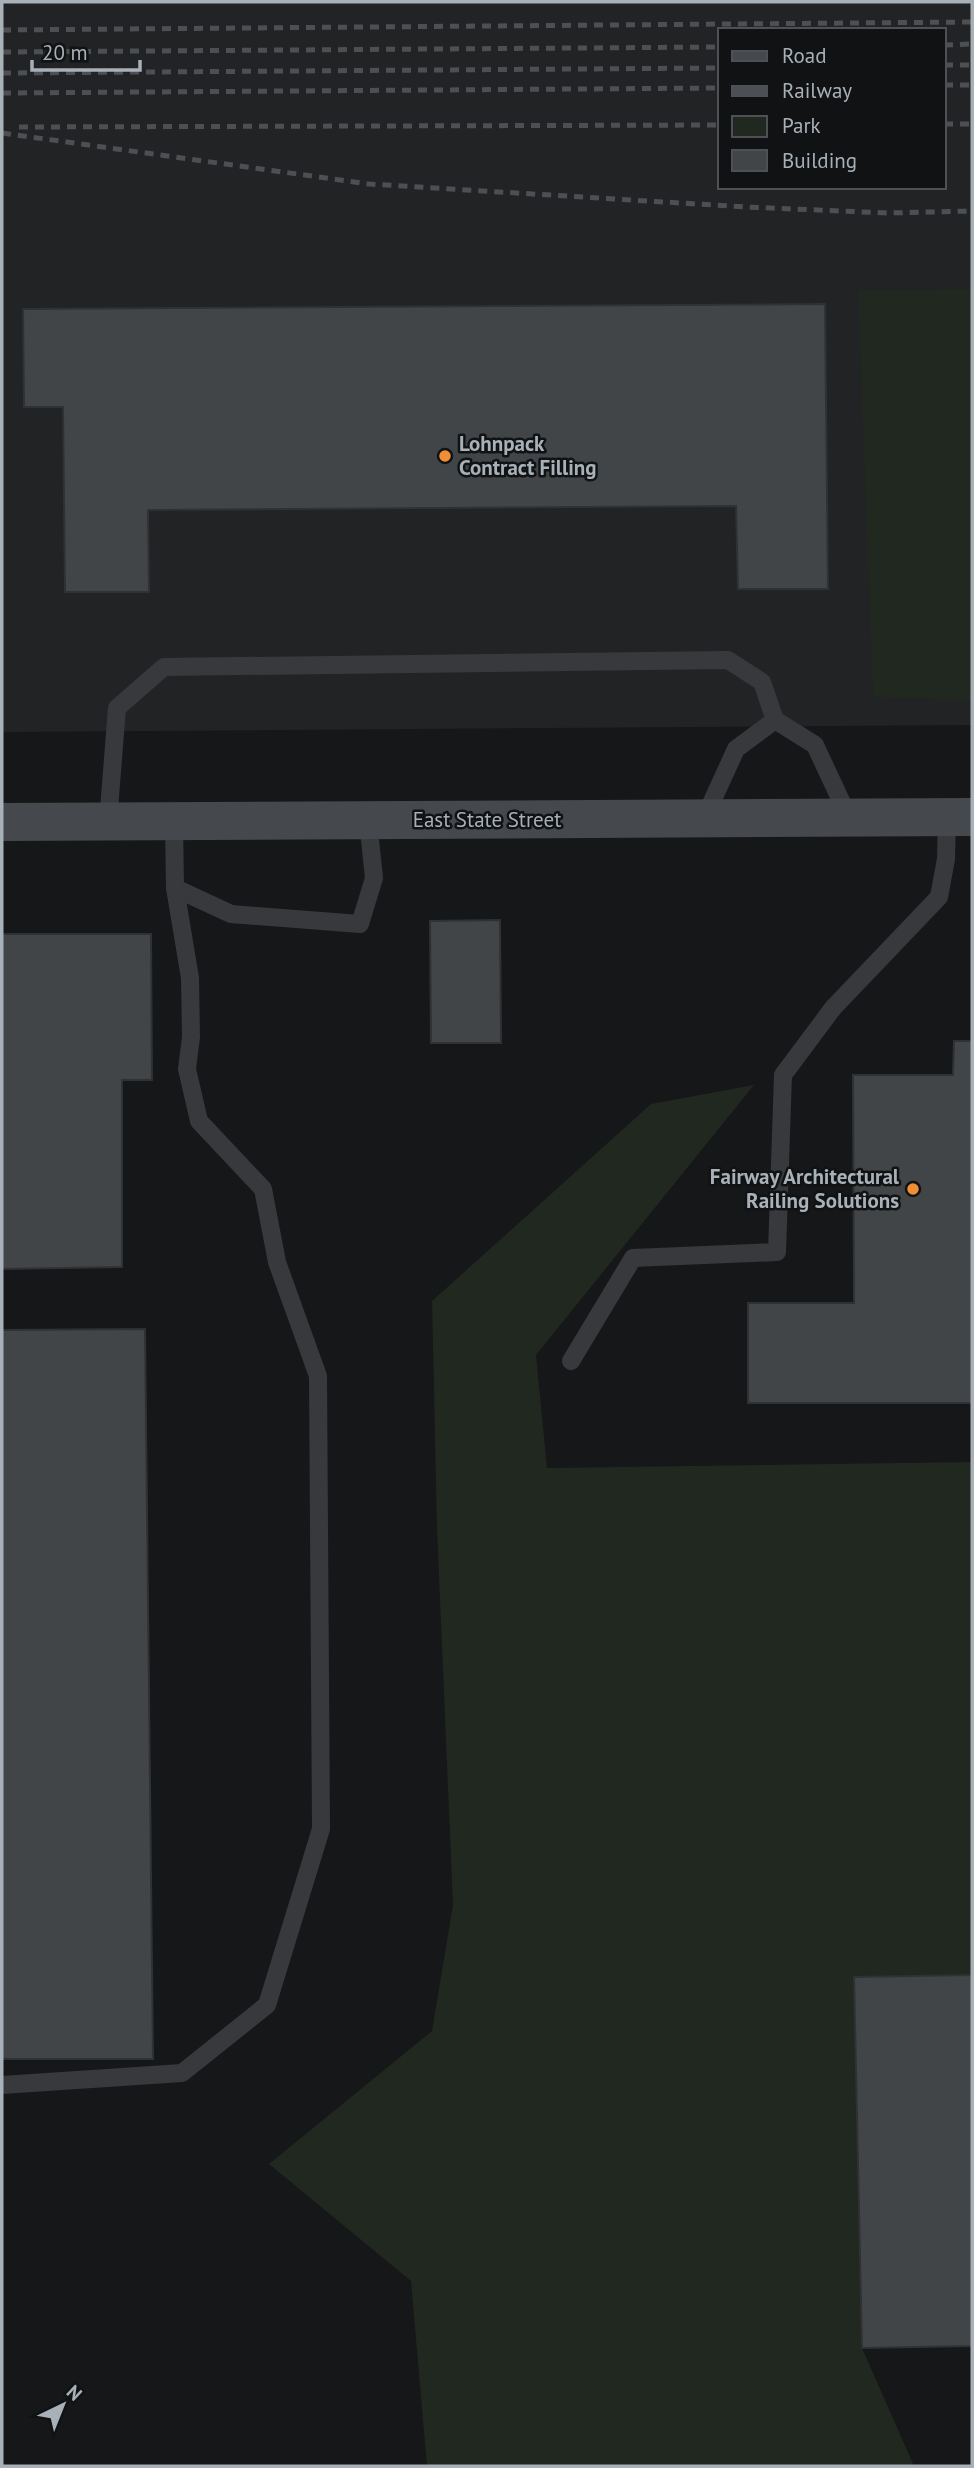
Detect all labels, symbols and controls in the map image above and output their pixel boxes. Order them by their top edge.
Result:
scale bar [32,28,140,72]
legend [718,28,946,189]
text: 20 m [42,39,88,66]
text: Road [782,42,826,69]
text: Railway [782,77,852,104]
text: Park [782,112,821,139]
text: Building [782,147,857,174]
place label: Lohnpack Contract Filling [459,430,597,481]
marker: Lohnpack Contract Filling [437,448,453,464]
street label: East State Street [413,806,561,833]
place label: Fairway Architectural Railing Solutions [710,1163,900,1214]
marker: Fairway Architectural Railing Solutions [905,1181,921,1197]
north arrow [28,2370,98,2440]
text: N [62,2380,87,2406]

